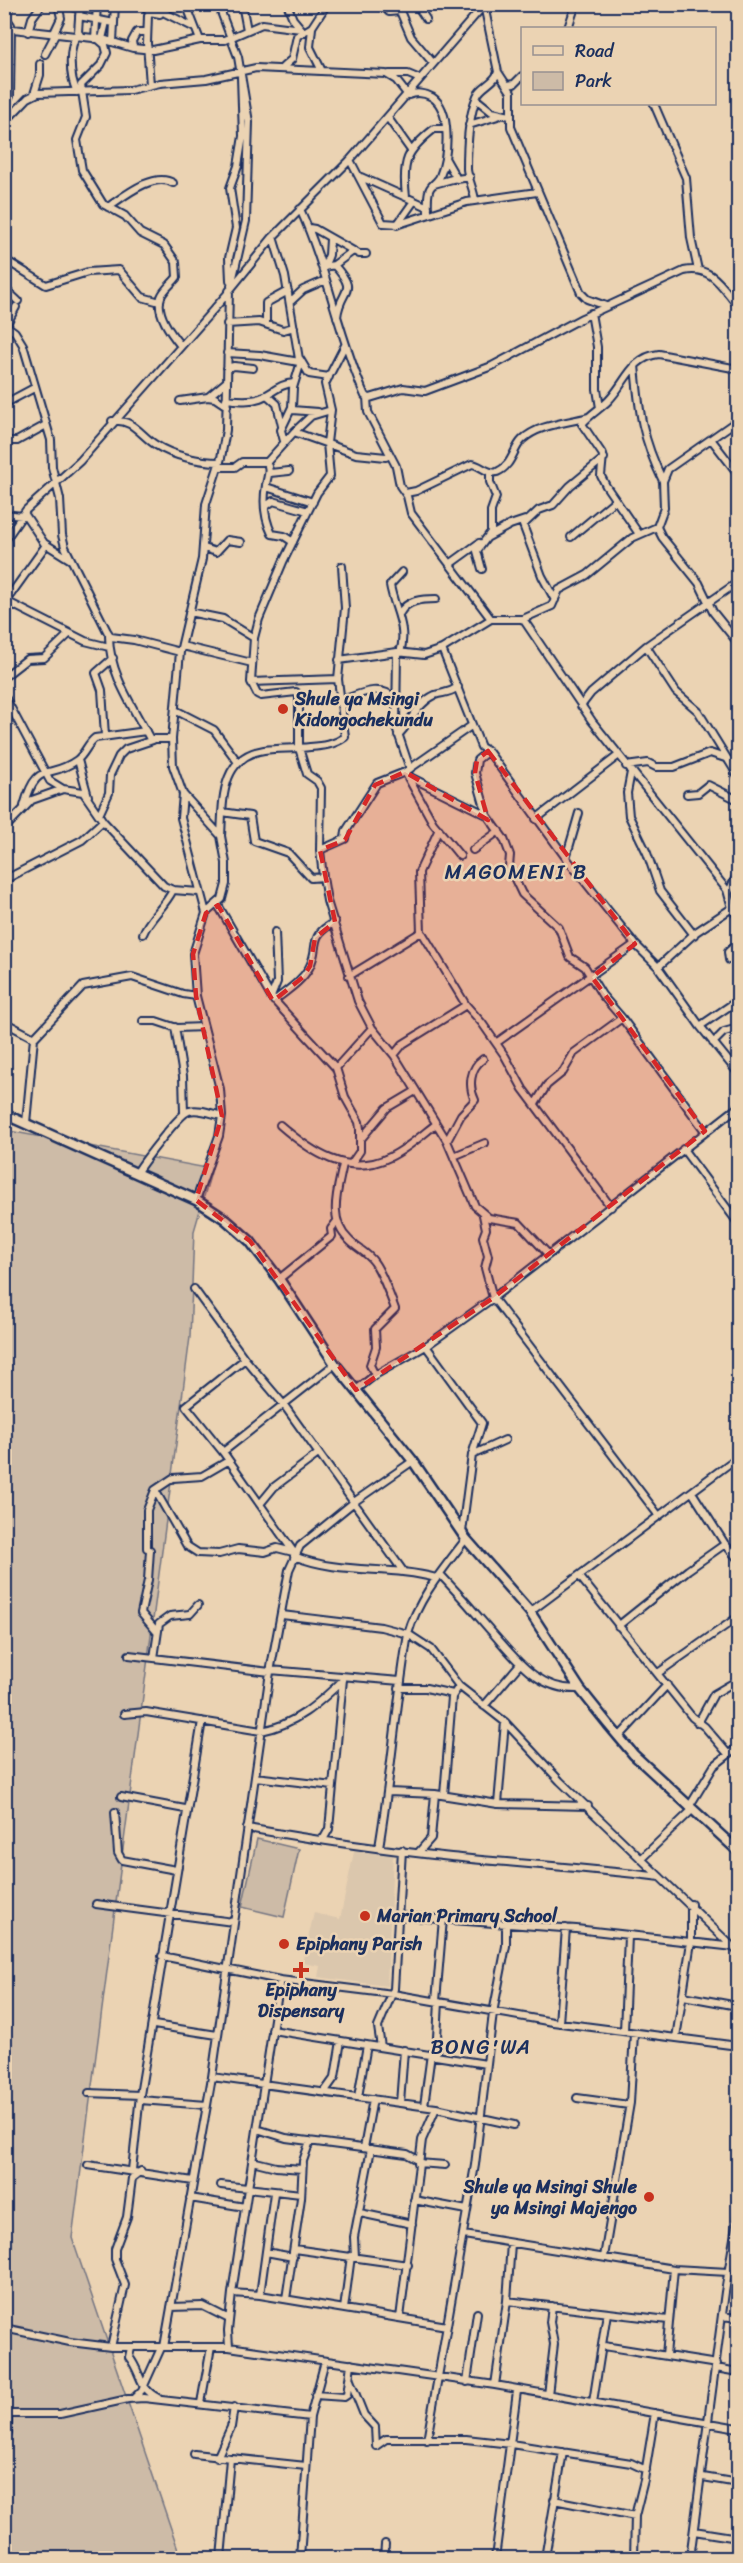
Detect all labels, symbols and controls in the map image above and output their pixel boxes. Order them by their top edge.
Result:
legend [521,27,716,105]
text: Road [575,35,615,67]
text: Park [575,65,612,97]
place label: Shule ya Msingi Kidongochekundu [294,683,433,736]
marker: Shule ya Msingi Kidongochekundu [276,702,290,716]
district label: MAGOMENI B [445,853,587,891]
place label: Marian Primary School [376,1900,558,1932]
marker: Marian Primary School [358,1909,372,1923]
place label: Epiphany Parish [296,1928,423,1960]
marker: Epiphany Parish [277,1937,291,1951]
marker: Epiphany Dispensary [294,1963,308,1977]
place label: Epiphany Dispensary [258,1974,345,2027]
district label: BONG'WA [430,2028,532,2066]
place label: Shule ya Msingi Shule ya Msingi Majengo [462,2171,638,2224]
marker: Shule ya Msingi Shule ya Msingi Majengo [642,2190,656,2204]

